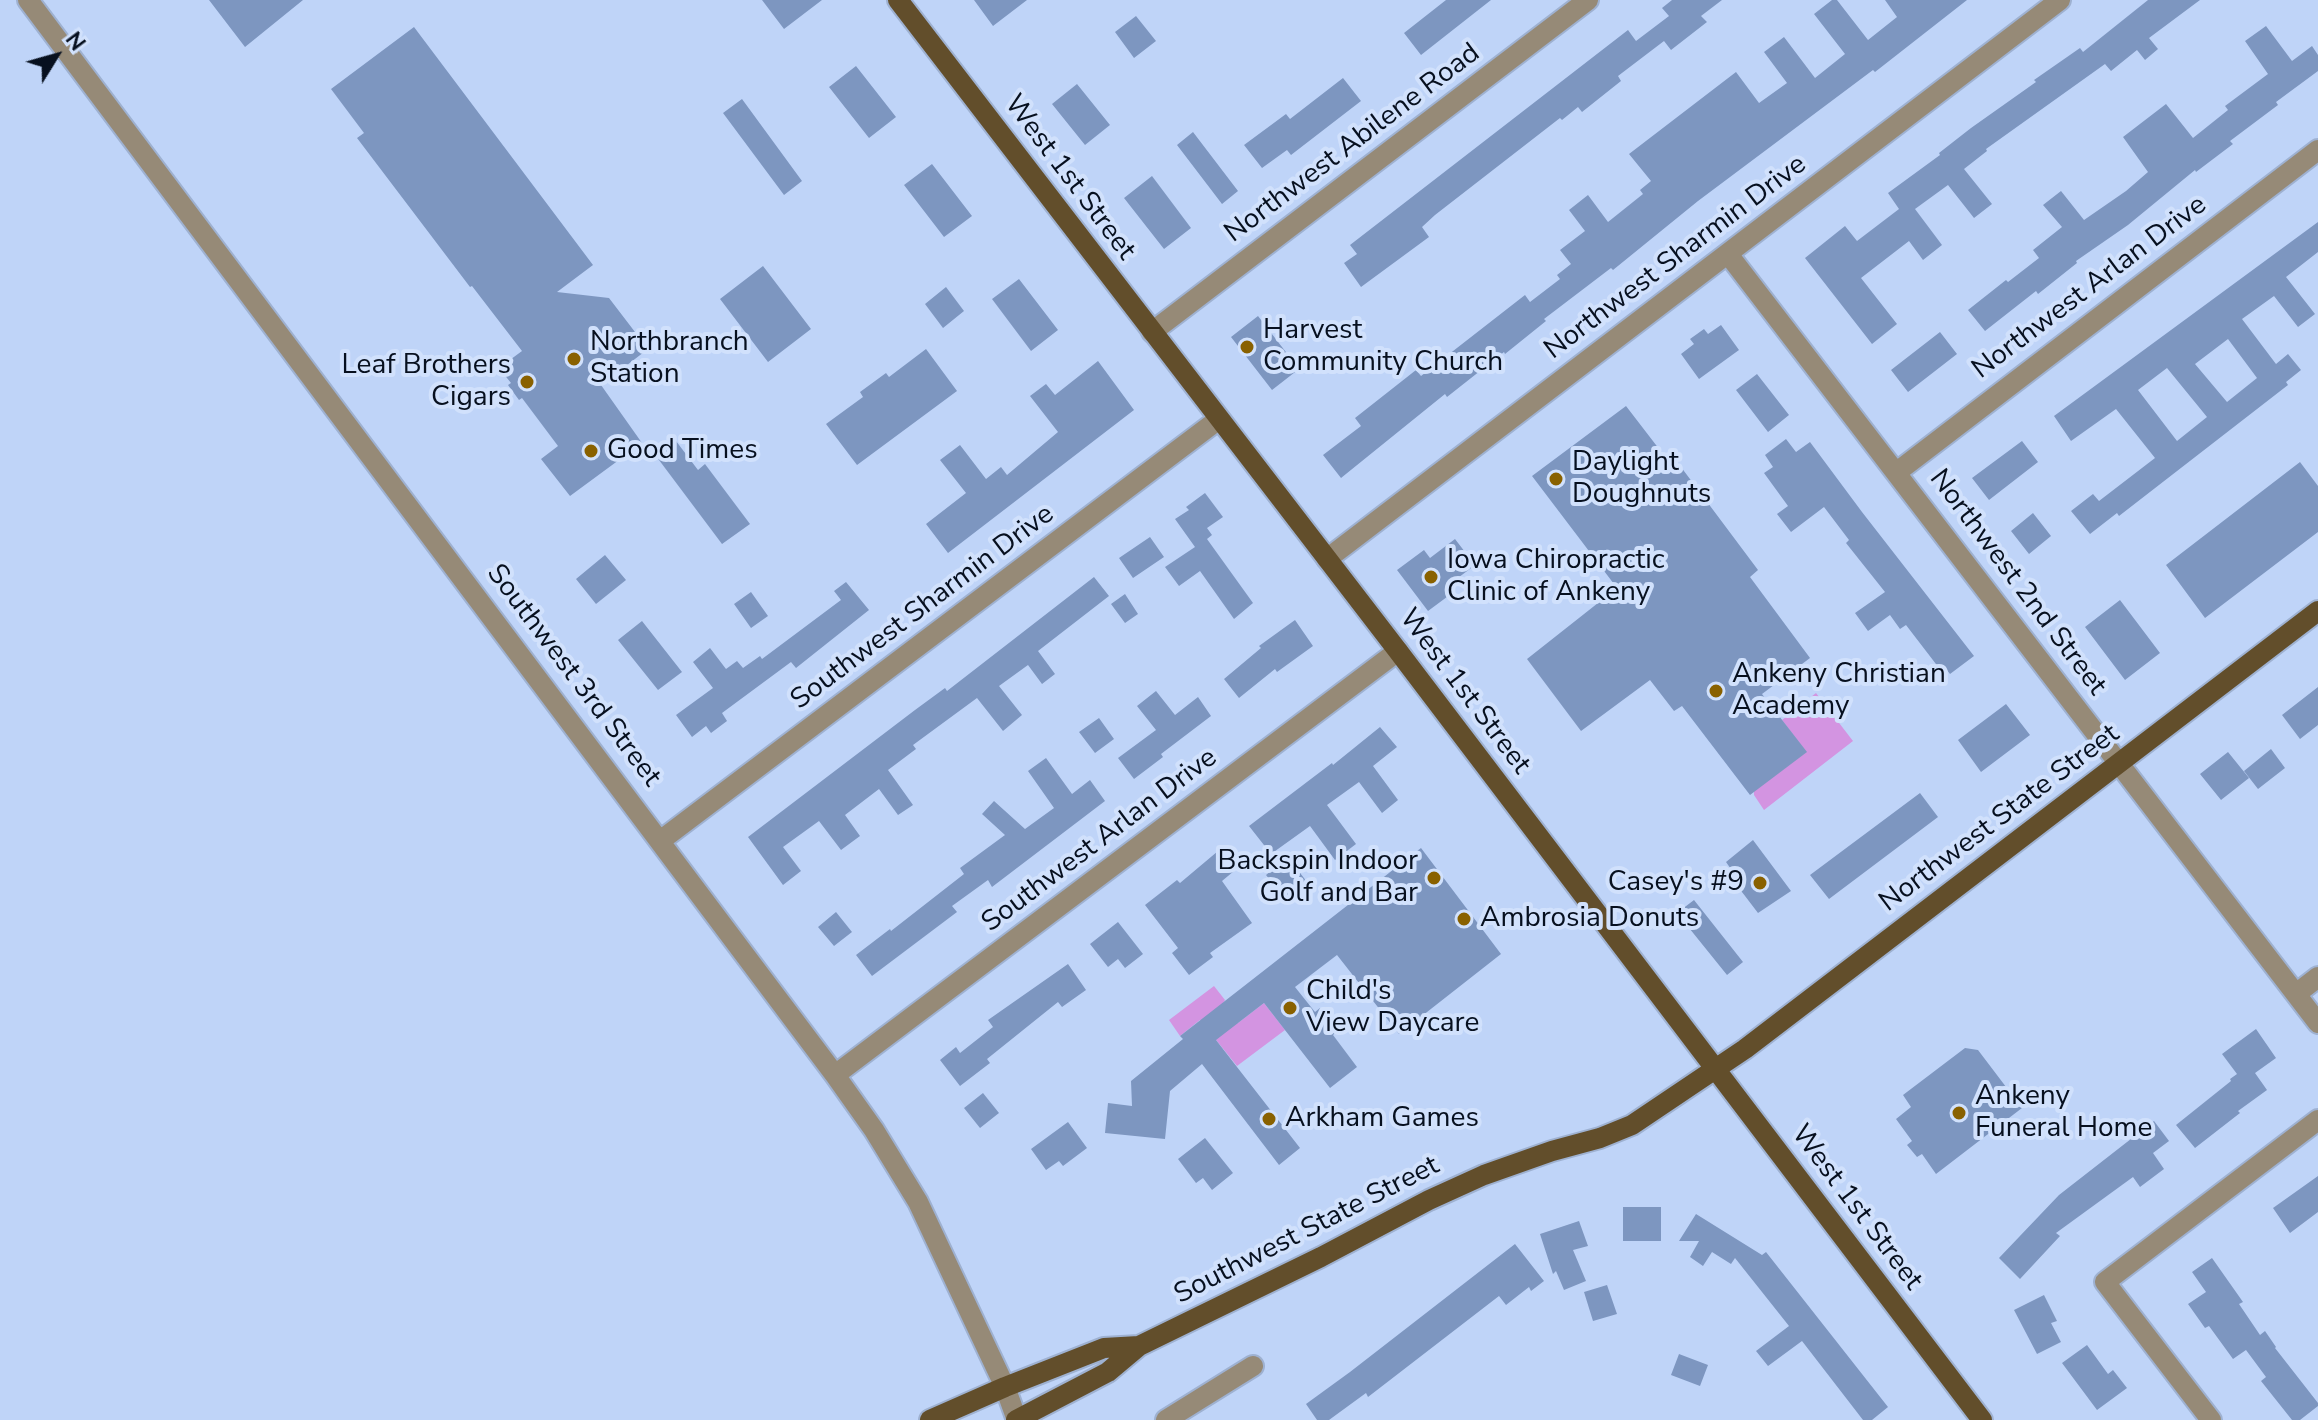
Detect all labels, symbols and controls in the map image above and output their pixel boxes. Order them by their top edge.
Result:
north arrow [16,16,96,96]
text: N [58,26,92,57]
street label: Northwest Abilene Road [1219,37,1487,251]
street label: West 1st Street [996,89,1142,267]
street label: Northwest Sharmin Drive [1538,149,1814,367]
street label: Northwest Arlan Drive [1966,189,2214,387]
place label: Harvest Community Church [1263,314,1503,380]
place label: Northbranch Station [590,326,749,392]
marker: Harvest Community Church [1238,338,1256,356]
place label: Leaf Brothers Cigars [342,349,511,415]
marker: Northbranch Station [565,350,583,368]
marker: Leaf Brothers Cigars [518,373,536,391]
place label: Good Times [607,434,758,468]
marker: Good Times [582,442,600,460]
place label: Daylight Doughnuts [1572,446,1711,512]
street label: Northwest 2nd Street [1921,464,2113,702]
marker: Daylight Doughnuts [1547,470,1565,488]
street label: Southwest Sharmin Drive [785,498,1061,718]
place label: Iowa Chiropractic Clinic of Ankeny [1447,544,1665,610]
street label: Southwest 3rd Street [479,558,667,794]
marker: Iowa Chiropractic Clinic of Ankeny [1422,568,1440,586]
street label: West 1st Street [1391,603,1537,781]
place label: Ankeny Christian Academy [1732,658,1946,724]
marker: Ankeny Christian Academy [1707,682,1725,700]
street label: Northwest State Street [1874,718,2126,920]
street label: Southwest Arlan Drive [976,742,1224,940]
place label: Backspin Indoor Golf and Bar [1218,845,1418,911]
place label: Casey's #9 [1608,866,1744,900]
marker: Backspin Indoor Golf and Bar [1425,869,1443,887]
marker: Casey's #9 [1751,874,1769,892]
place label: Ambrosia Donuts [1480,902,1699,936]
marker: Ambrosia Donuts [1455,910,1473,928]
place label: Child's View Daycare [1306,975,1479,1041]
marker: Child's View Daycare [1281,999,1299,1017]
place label: Ankeny Funeral Home [1975,1080,2152,1146]
place label: Arkham Games [1285,1102,1479,1136]
marker: Ankeny Funeral Home [1950,1104,1968,1122]
marker: Arkham Games [1260,1110,1278,1128]
street label: West 1st Street [1783,1119,1929,1297]
street label: Southwest State Street [1169,1150,1445,1312]

